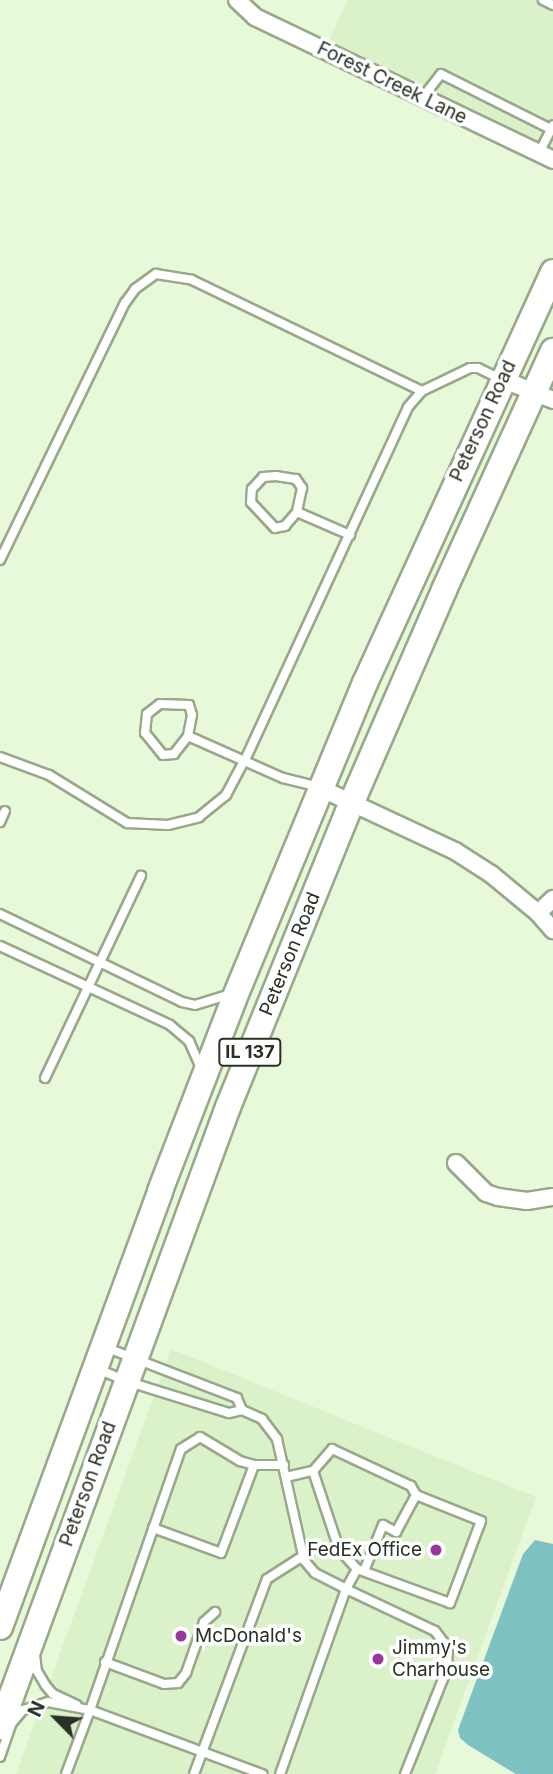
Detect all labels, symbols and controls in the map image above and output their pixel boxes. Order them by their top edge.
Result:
street label: Forest Creek Lane [313,37,471,129]
street label: Peterson Road [445,357,521,485]
street label: Peterson Road [255,889,325,1019]
road number: IL 137 [217,1037,283,1066]
street label: Peterson Road [55,1418,121,1550]
place label: FedEx Office [307,1539,422,1561]
marker: FedEx Office [428,1542,444,1558]
place label: McDonald's [195,1625,302,1647]
marker: McDonald's [173,1628,189,1644]
place label: Jimmy's Charhouse [392,1637,490,1681]
marker: Jimmy's Charhouse [370,1651,386,1667]
north arrow [21,1683,91,1753]
text: N [23,1697,50,1720]

